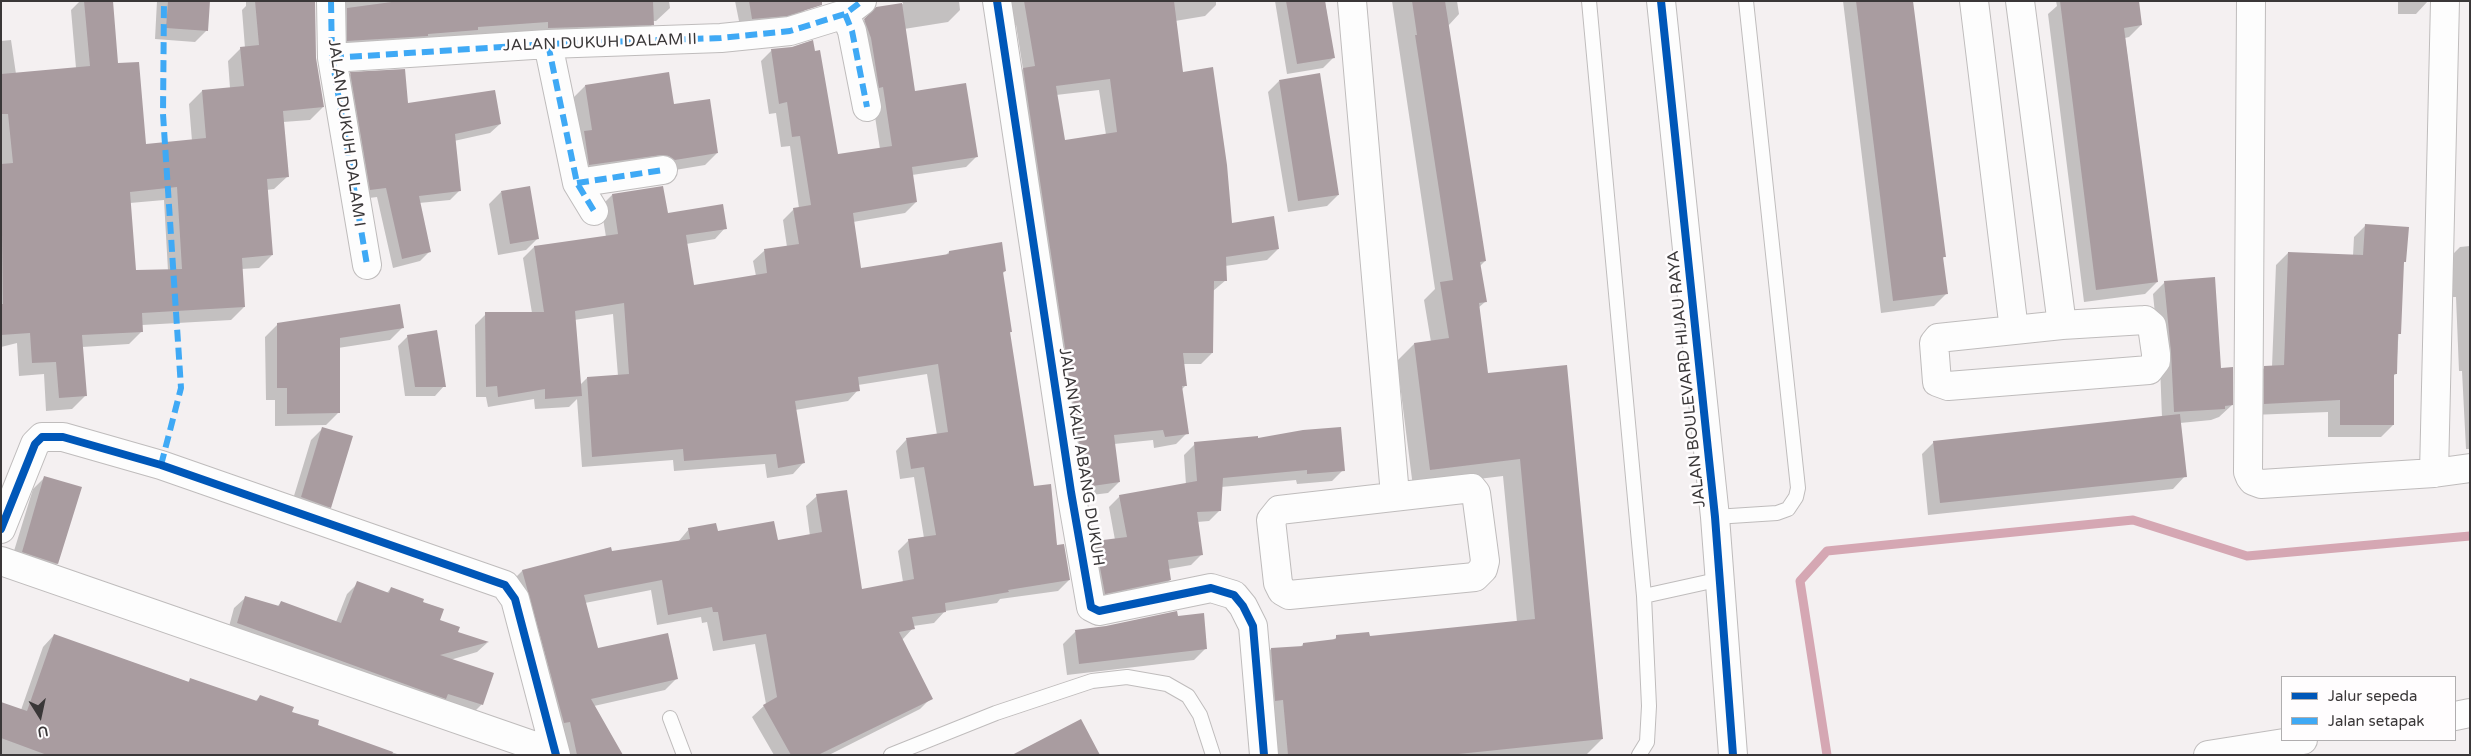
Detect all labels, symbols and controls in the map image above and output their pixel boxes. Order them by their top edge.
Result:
street label: JALAN DUKUH DALAM II [503,30,697,56]
street label: JALAN DUKUH DALAM I [323,38,369,228]
street label: JALAN BOULEVARD HIJAU RAYA [1664,250,1710,508]
street label: JALAN KALI ABANG DUKUH [1054,347,1108,567]
legend [2281,676,2456,741]
text: Jalur sepeda [2328,687,2417,705]
north arrow [15,691,65,741]
text: Jalan setapak [2328,712,2425,730]
text: U [36,722,49,741]

